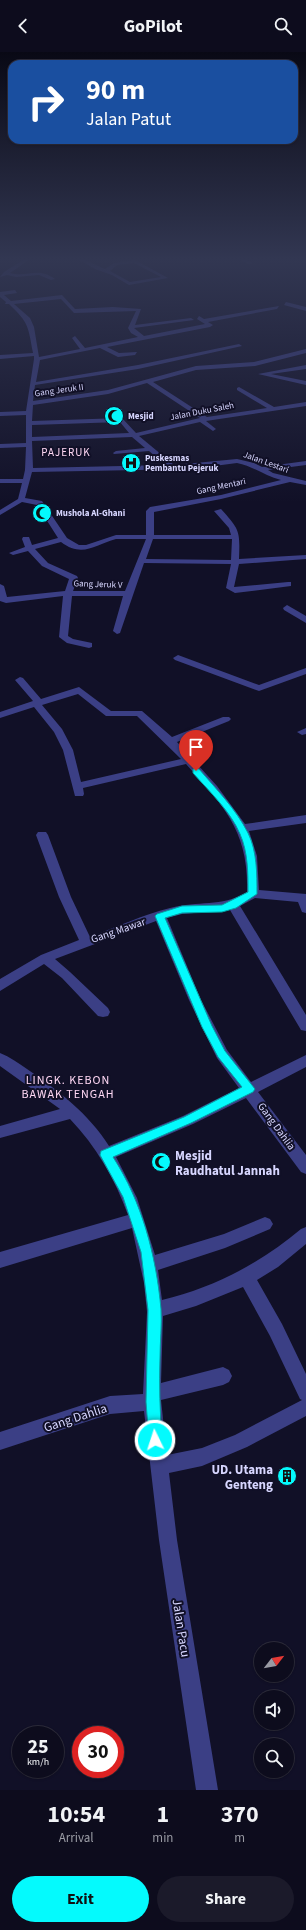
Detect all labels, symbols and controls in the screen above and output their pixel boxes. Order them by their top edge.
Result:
text: GoPilot [124,14,182,39]
icon: back [12,15,34,37]
icon: search [272,15,294,37]
text: 90 m [86,70,145,110]
icon: right [20,76,72,128]
text: Jalan Patut [86,107,171,132]
street label: Gang Jeruk II [34,381,84,400]
street label: Jalan Duku Saleh [169,399,235,424]
mosque icon: Mesjid [103,405,125,427]
place label: Mesjid [128,410,154,423]
district label: PAJERUK [41,445,91,460]
street label: Jalan Lestari [241,448,290,477]
hospital icon: Puskesmas Pembantu Pejeruk [120,452,142,474]
place label: Puskesmas Pembantu Pejeruk [145,452,219,475]
street label: Gang Mentari [195,475,247,498]
mosque icon: Mushola Al-Ghani [31,502,53,524]
place label: Mushola Al-Ghani [56,507,125,520]
street label: Gang Jeruk V [73,577,123,592]
pin [179,730,213,771]
icon: arrive [185,736,207,758]
street label: Gang Mawar [89,914,148,947]
district label: LINGK. KEBON BAWAK TENGAH [21,1072,115,1103]
street label: Gang Dahlia [254,1099,299,1153]
place label: Mesjid Raudhatul Jannah [175,1147,280,1180]
mosque icon: Mesjid Raudhatul Jannah [150,1151,172,1173]
street label: Gang Dahlia [41,1399,109,1437]
position arrow [134,1419,176,1461]
place label: UD. Utama Genteng [211,1461,273,1494]
building icon: UD. Utama Genteng [276,1465,298,1487]
street label: Jalan Pacu [168,1598,194,1659]
north arrow [254,1642,294,1682]
map controls [254,1642,294,1778]
button: sound [254,1690,294,1730]
speed limit sign: 30 [72,1726,124,1778]
text: 25 [27,1733,49,1761]
button: search [254,1738,294,1778]
text: km/h [27,1755,49,1769]
text: 10:54 [47,1797,105,1832]
text: 1 [157,1797,169,1832]
text: 370 [221,1797,259,1832]
text: Arrival [59,1829,94,1847]
text: min [152,1829,173,1847]
text: m [234,1829,245,1847]
button: Exit [12,1876,149,1922]
button: Share [157,1876,294,1922]

